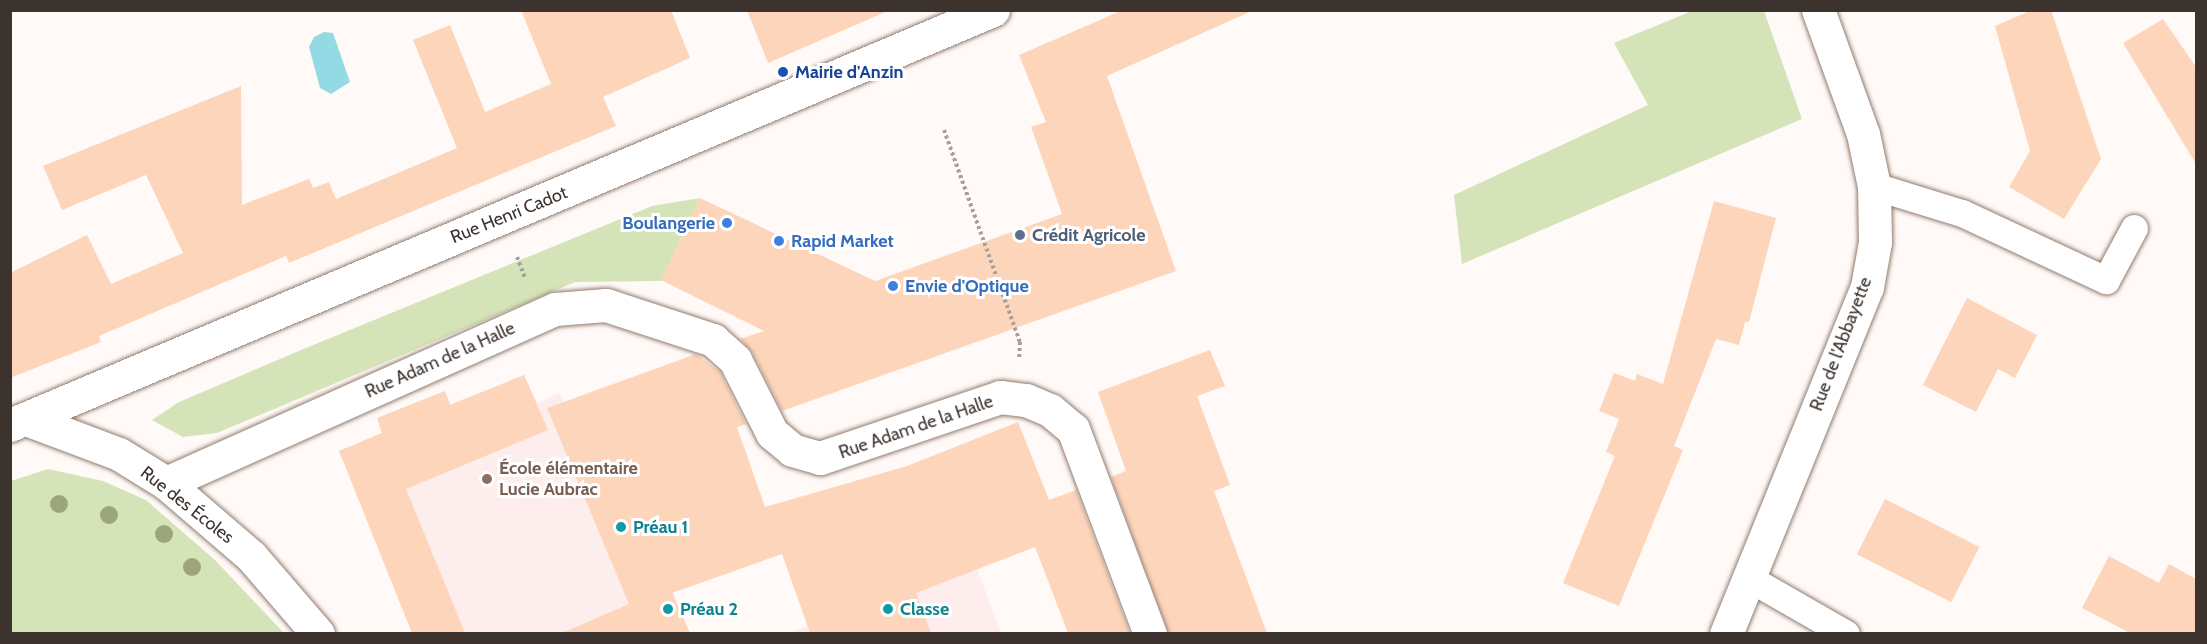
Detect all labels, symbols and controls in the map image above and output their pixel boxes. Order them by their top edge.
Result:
place label: Mairie d'Anzin [795,61,904,83]
marker: Mairie d'Anzin [776,65,790,79]
street label: Rue Henri Cadot [447,182,571,248]
place label: Boulangerie [622,212,715,234]
marker: Boulangerie [720,216,734,230]
place label: Crédit Agricole [1032,224,1146,246]
marker: Crédit Agricole [1013,228,1027,242]
place label: Rapid Market [791,230,894,252]
marker: Rapid Market [772,234,786,248]
street label: Rue de l'Abbayette [1806,274,1876,414]
place label: Envie d'Optique [905,275,1029,297]
marker: Envie d'Optique [886,279,900,293]
street label: Rue Adam de la Halle [362,317,518,403]
street label: Rue Adam de la Halle [836,390,996,464]
place label: École élémentaire Lucie Aubrac [499,458,638,500]
street label: Rue des Écoles [136,462,238,548]
marker: École élémentaire Lucie Aubrac [480,472,494,486]
place label: Préau 1 [633,516,688,538]
marker: Préau 1 [614,520,628,534]
place label: Préau 2 [680,598,738,620]
place label: Classe [900,598,949,620]
marker: Préau 2 [661,602,675,616]
marker: Classe [881,602,895,616]

